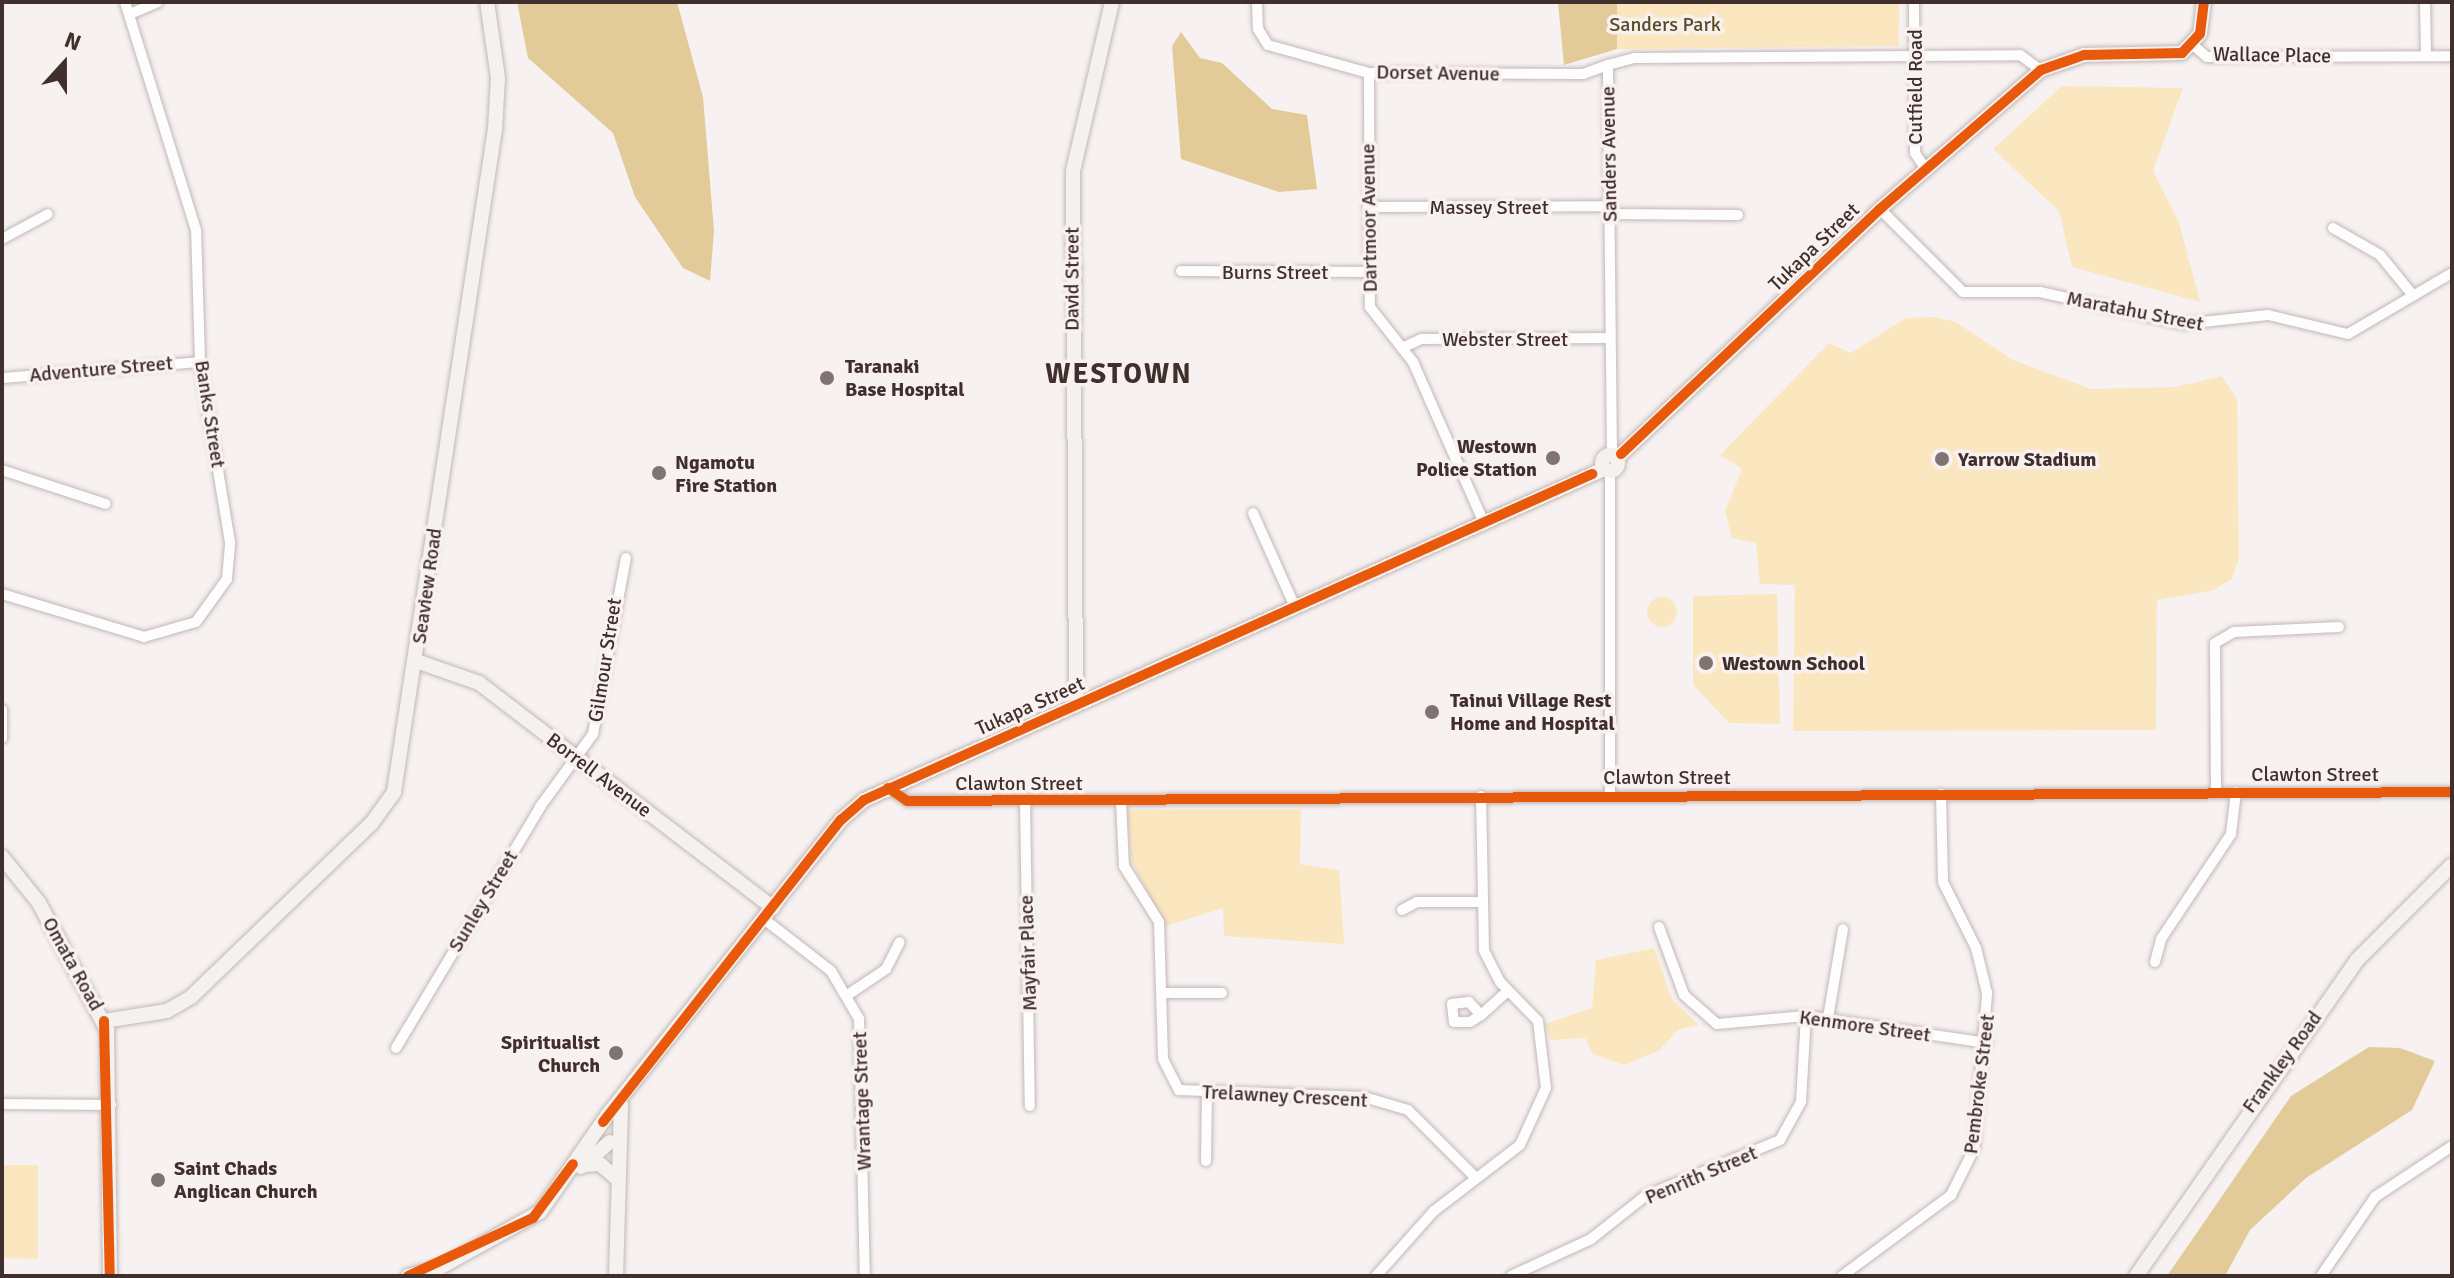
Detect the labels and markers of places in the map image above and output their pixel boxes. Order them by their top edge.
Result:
place label: Taranaki Base Hospital [845,354,964,401]
marker: Taranaki Base Hospital [816,367,838,389]
place label: Westown Police Station [1416,434,1537,481]
place label: Yarrow Stadium [1958,447,2096,471]
marker: Westown Police Station [1544,449,1562,467]
place label: Ngamotu Fire Station [675,450,777,497]
marker: Yarrow Stadium [1933,450,1951,468]
marker: Ngamotu Fire Station [650,464,668,482]
place label: Westown School [1722,651,1865,675]
marker: Westown School [1697,654,1715,672]
place label: Tainui Village Rest Home and Hospital [1450,688,1615,735]
marker: Tainui Village Rest Home and Hospital [1421,701,1443,723]
place label: Spiritualist Church [501,1030,600,1077]
marker: Spiritualist Church [607,1044,625,1062]
place label: Saint Chads Anglican Church [174,1156,317,1203]
marker: Saint Chads Anglican Church [149,1171,167,1189]

